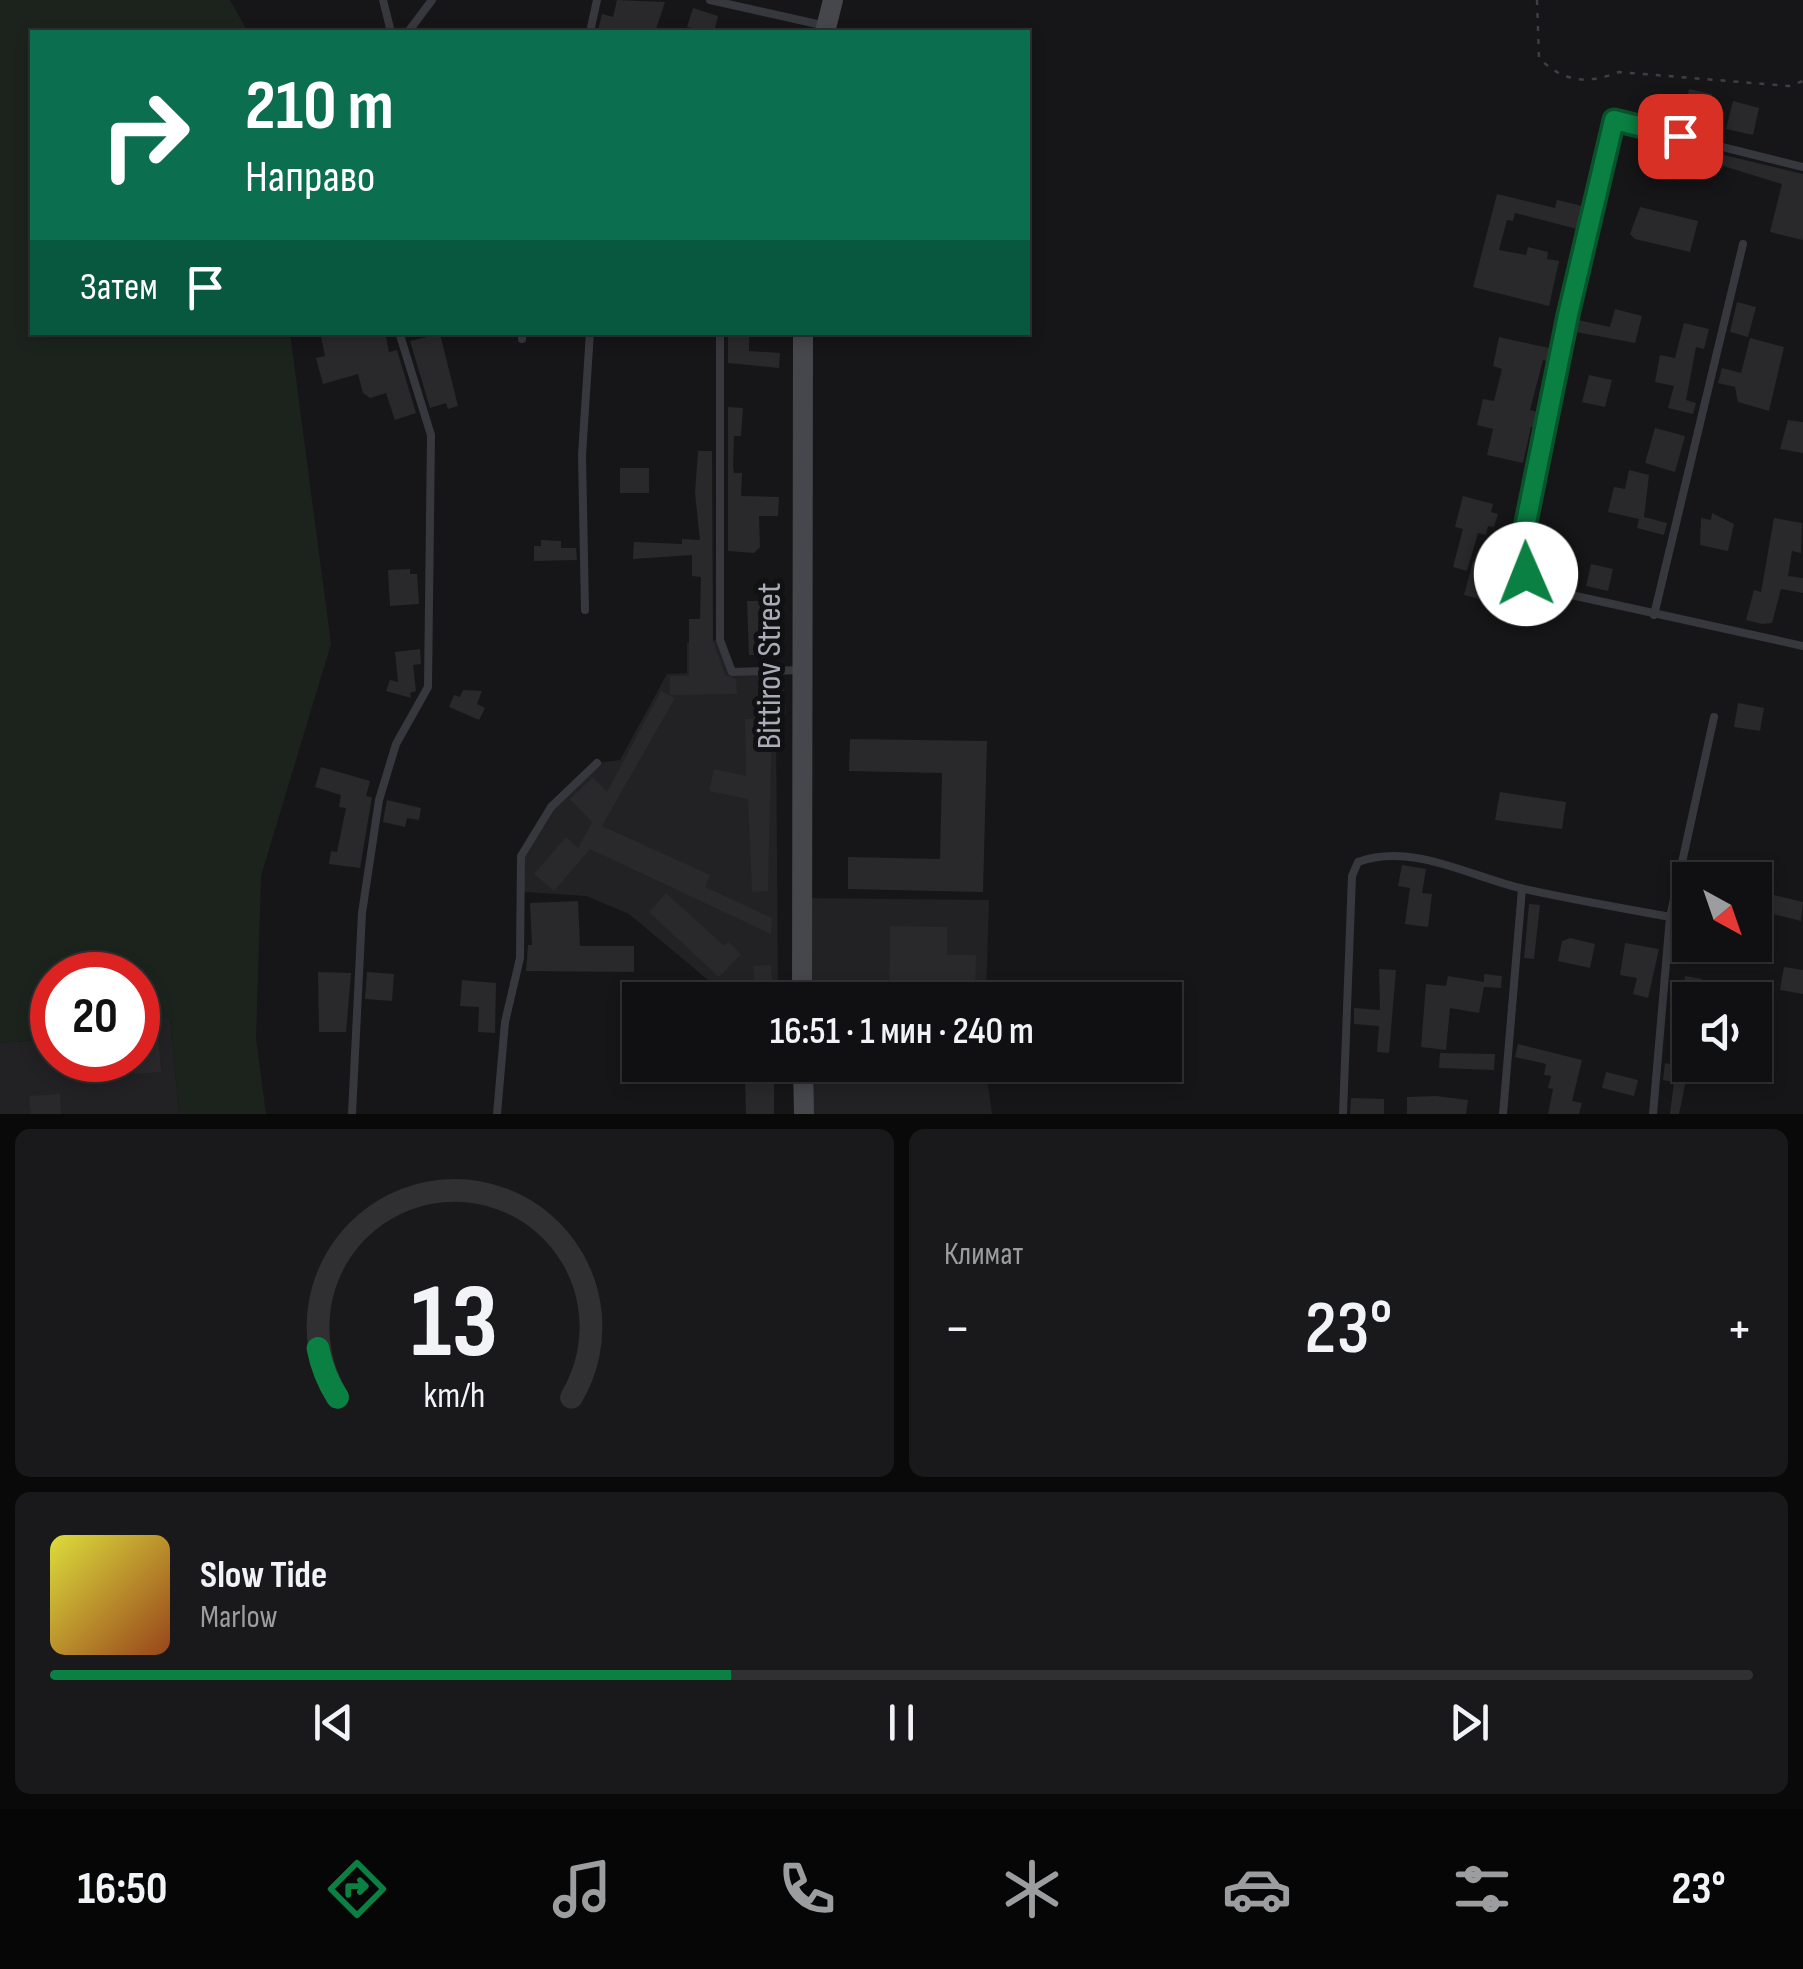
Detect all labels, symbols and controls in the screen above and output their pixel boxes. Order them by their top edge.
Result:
text: 210 m [245,65,394,149]
icon: right [80,70,210,200]
pin [1638,94,1723,179]
icon: arrive [1653,109,1708,164]
text: Направо [245,150,375,205]
icon: arrive [178,260,233,315]
text: Затем [80,265,158,310]
position arrow [1474,522,1578,626]
street label: Bittirov Street [748,583,791,749]
north arrow [1672,862,1772,962]
map controls [1672,862,1772,1082]
speed limit sign: 20 [30,952,160,1082]
button: sound [1672,982,1772,1082]
text: 16:51 · 1 мин · 240 m [770,1009,1034,1054]
text: Климат [944,1235,1023,1274]
text: 13 [411,1261,498,1386]
text: 23° [1305,1284,1392,1375]
text: − [944,1296,971,1363]
text: + [1726,1296,1753,1363]
text: km/h [424,1375,485,1418]
text: Slow Tide [200,1553,327,1598]
text: Marlow [200,1598,278,1637]
icon: previous [306,1695,361,1750]
icon: pause [874,1695,929,1750]
icon: next [1442,1695,1497,1750]
icon: directions [322,1854,392,1924]
icon: music [547,1854,617,1924]
icon: phone [772,1854,842,1924]
icon: climate [997,1854,1067,1924]
icon: car [1222,1854,1292,1924]
icon: filters [1447,1854,1517,1924]
text: 16:50 [77,1862,167,1917]
text: 23° [1671,1862,1726,1917]

